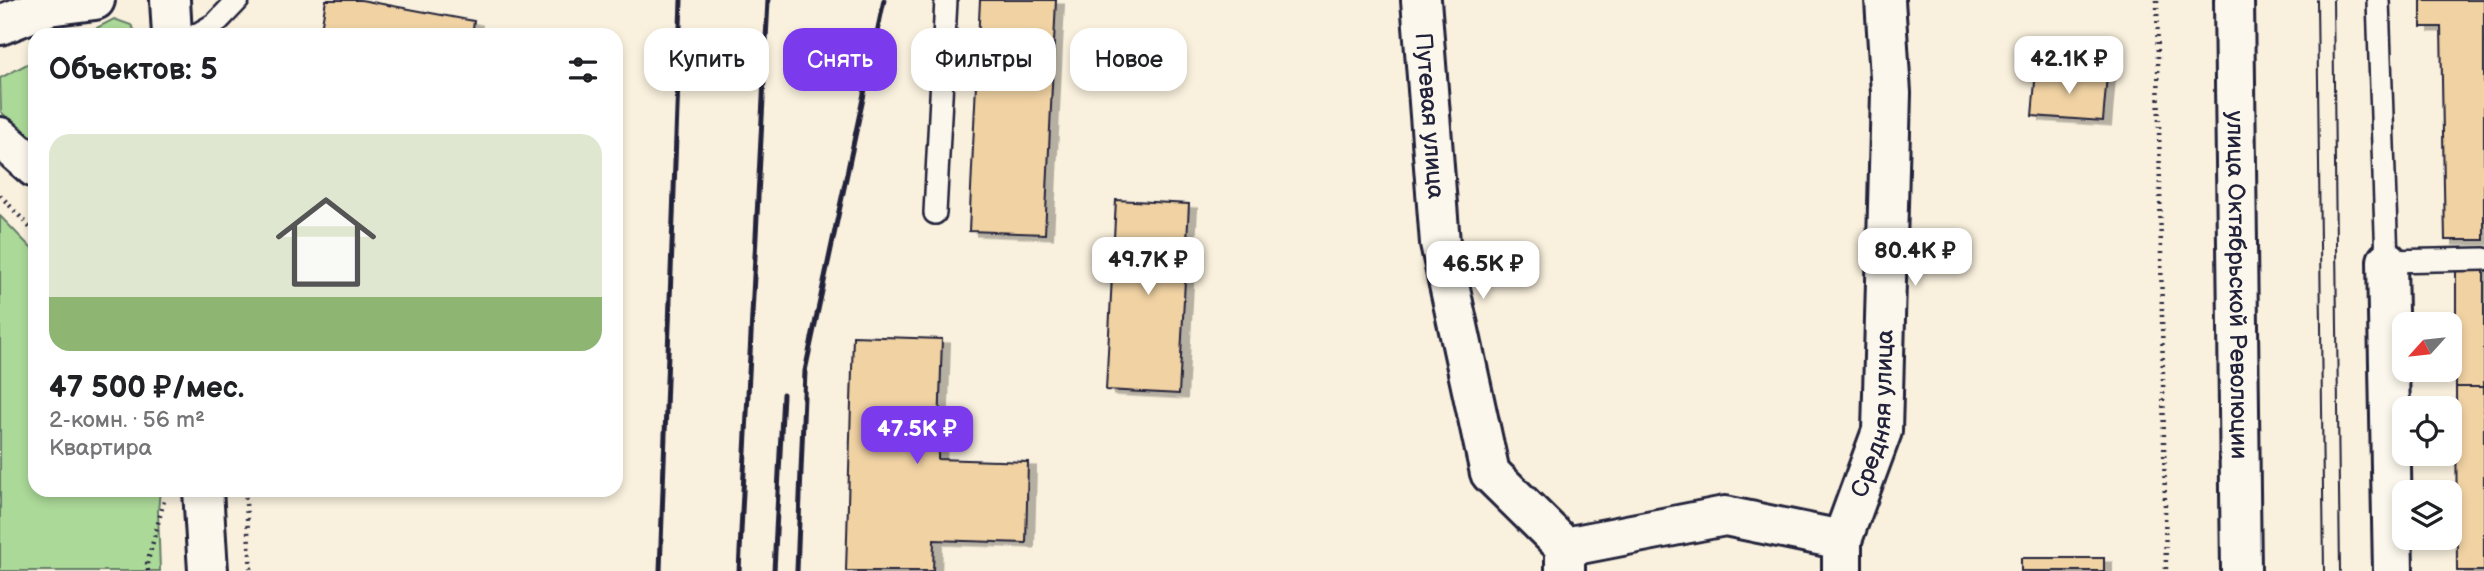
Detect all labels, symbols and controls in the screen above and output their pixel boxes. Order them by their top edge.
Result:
chip: Купить [644,28,769,91]
chip: Снять [783,28,897,91]
chip: Фильтры [911,28,1056,91]
chip: Новое [1070,28,1187,91]
street label: Путевая улица [1409,31,1451,200]
pin: 42.1K ₽ [2004,36,2134,96]
text: 42.1K ₽ [2030,45,2108,73]
icon: filters [564,51,602,89]
text: Объектов: 5 [49,52,218,88]
street label: улица Октябрьской Революции [2221,110,2254,460]
icon: home [263,179,389,305]
pin: 80.4K ₽ [1850,229,1980,288]
text: 80.4K ₽ [1874,237,1956,265]
pin: 49.7K ₽ [1083,238,1213,297]
pin: 46.5K ₽ [1418,242,1548,301]
text: 49.7K ₽ [1108,246,1188,274]
text: 46.5K ₽ [1442,250,1524,278]
north arrow [2392,312,2462,382]
map controls [2392,312,2462,550]
street label: Средняя улица [1844,329,1899,501]
text: 47 500 ₽/мес. [49,370,244,406]
button: locate [2392,396,2462,466]
text: 2-комн. · 56 m² [49,406,205,434]
pin: 47.5K ₽ [852,406,982,466]
text: 47.5K ₽ [877,415,957,443]
text: Квартира [49,434,152,462]
button: layers [2392,480,2462,550]

